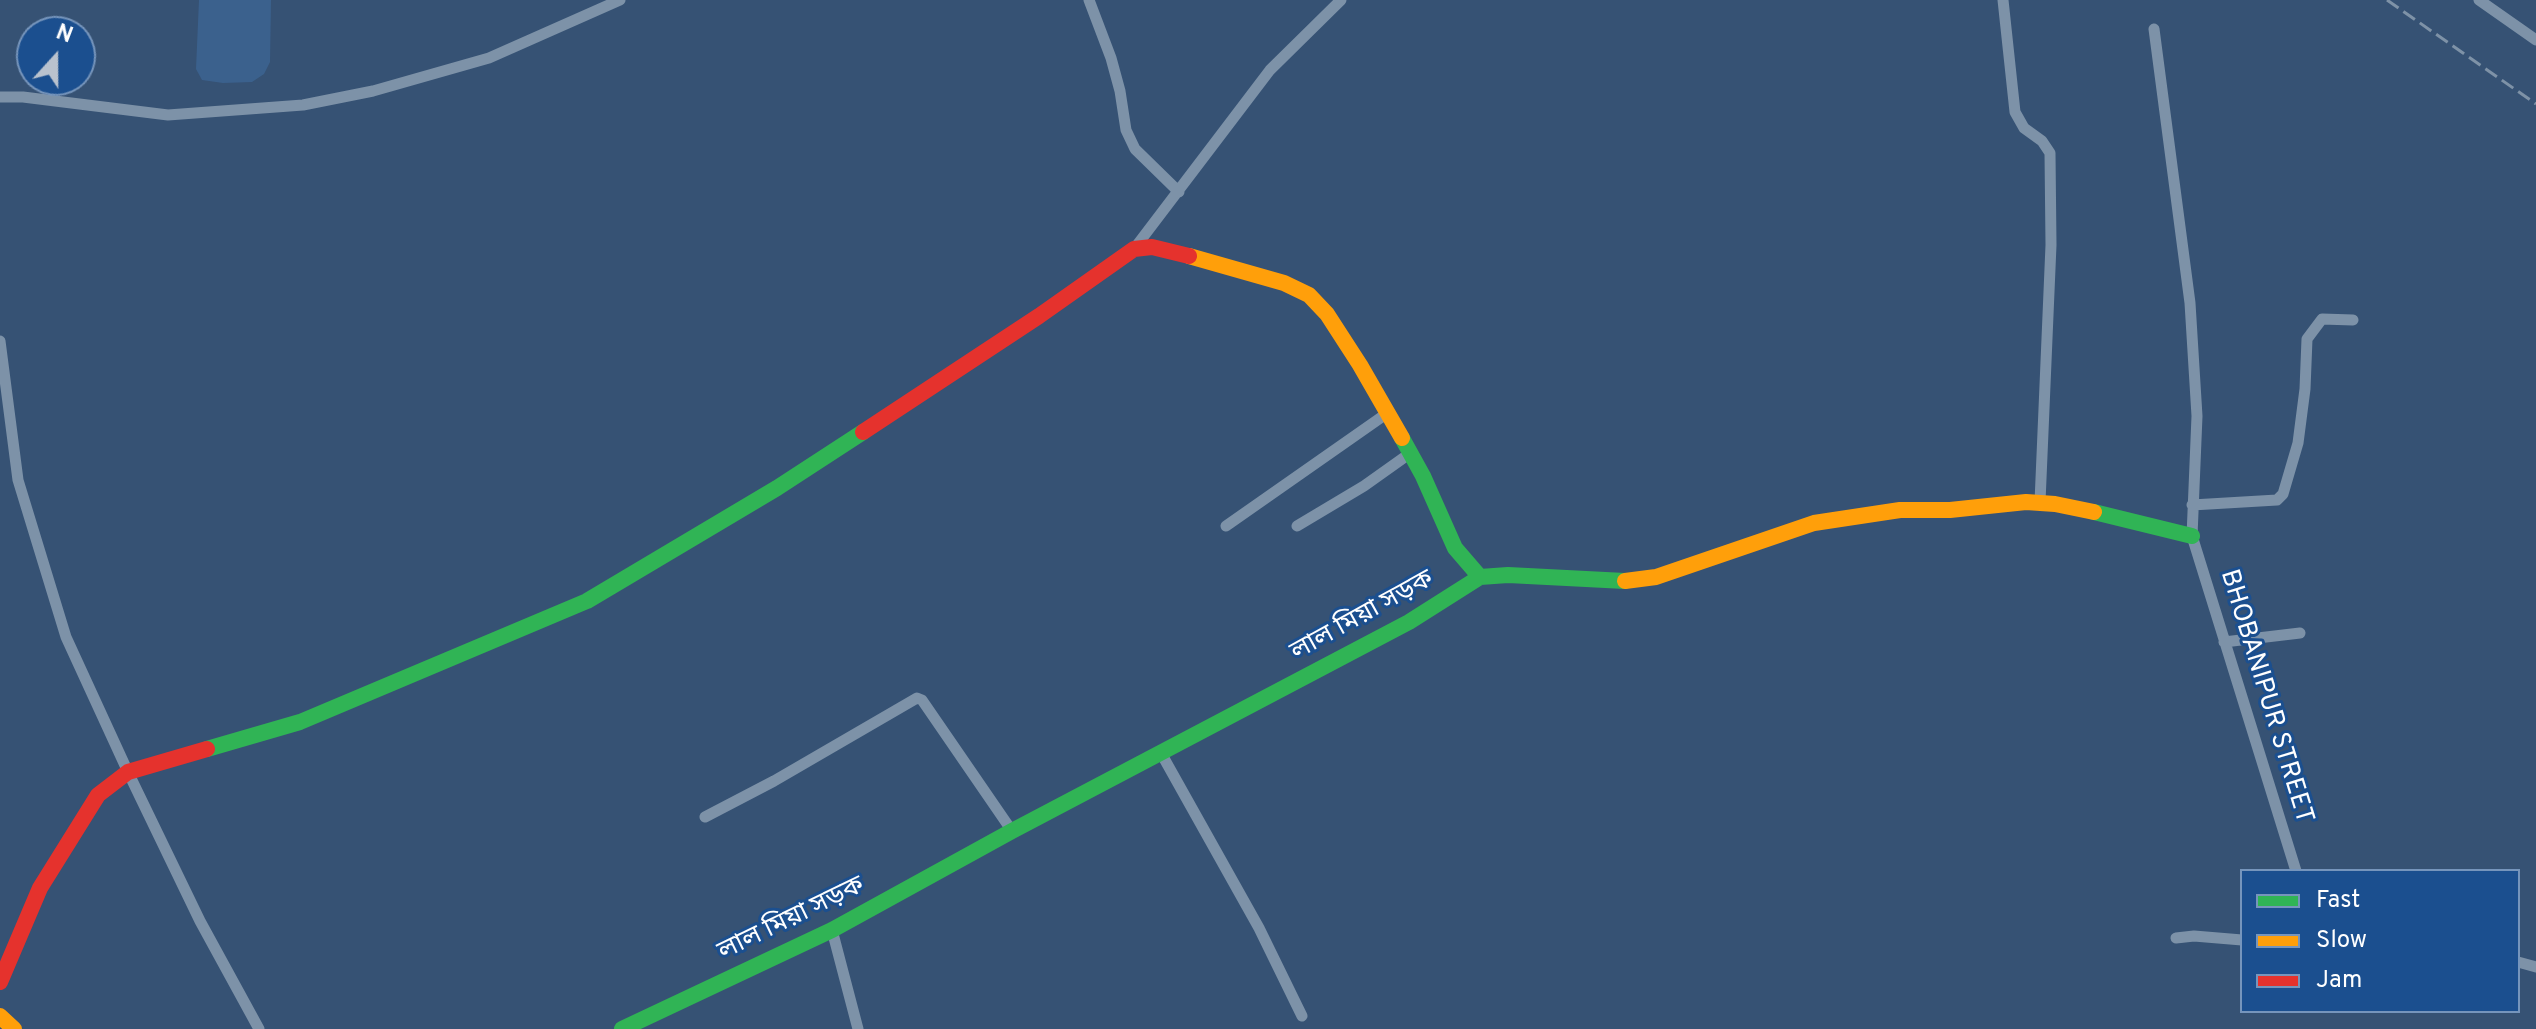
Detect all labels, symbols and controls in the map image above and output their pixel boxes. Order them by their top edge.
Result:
north arrow [16,16,96,96]
text: N [52,20,76,50]
street label: লাল মিয়া সড়ক [1286,565,1440,669]
street label: BHOBANIPUR STREET [2212,566,2318,828]
legend [2240,869,2520,1013]
street label: লাল মিয়া সড়ক [714,871,870,969]
text: Fast [2316,886,2360,916]
text: Slow [2316,926,2367,956]
text: Jam [2316,966,2362,996]

